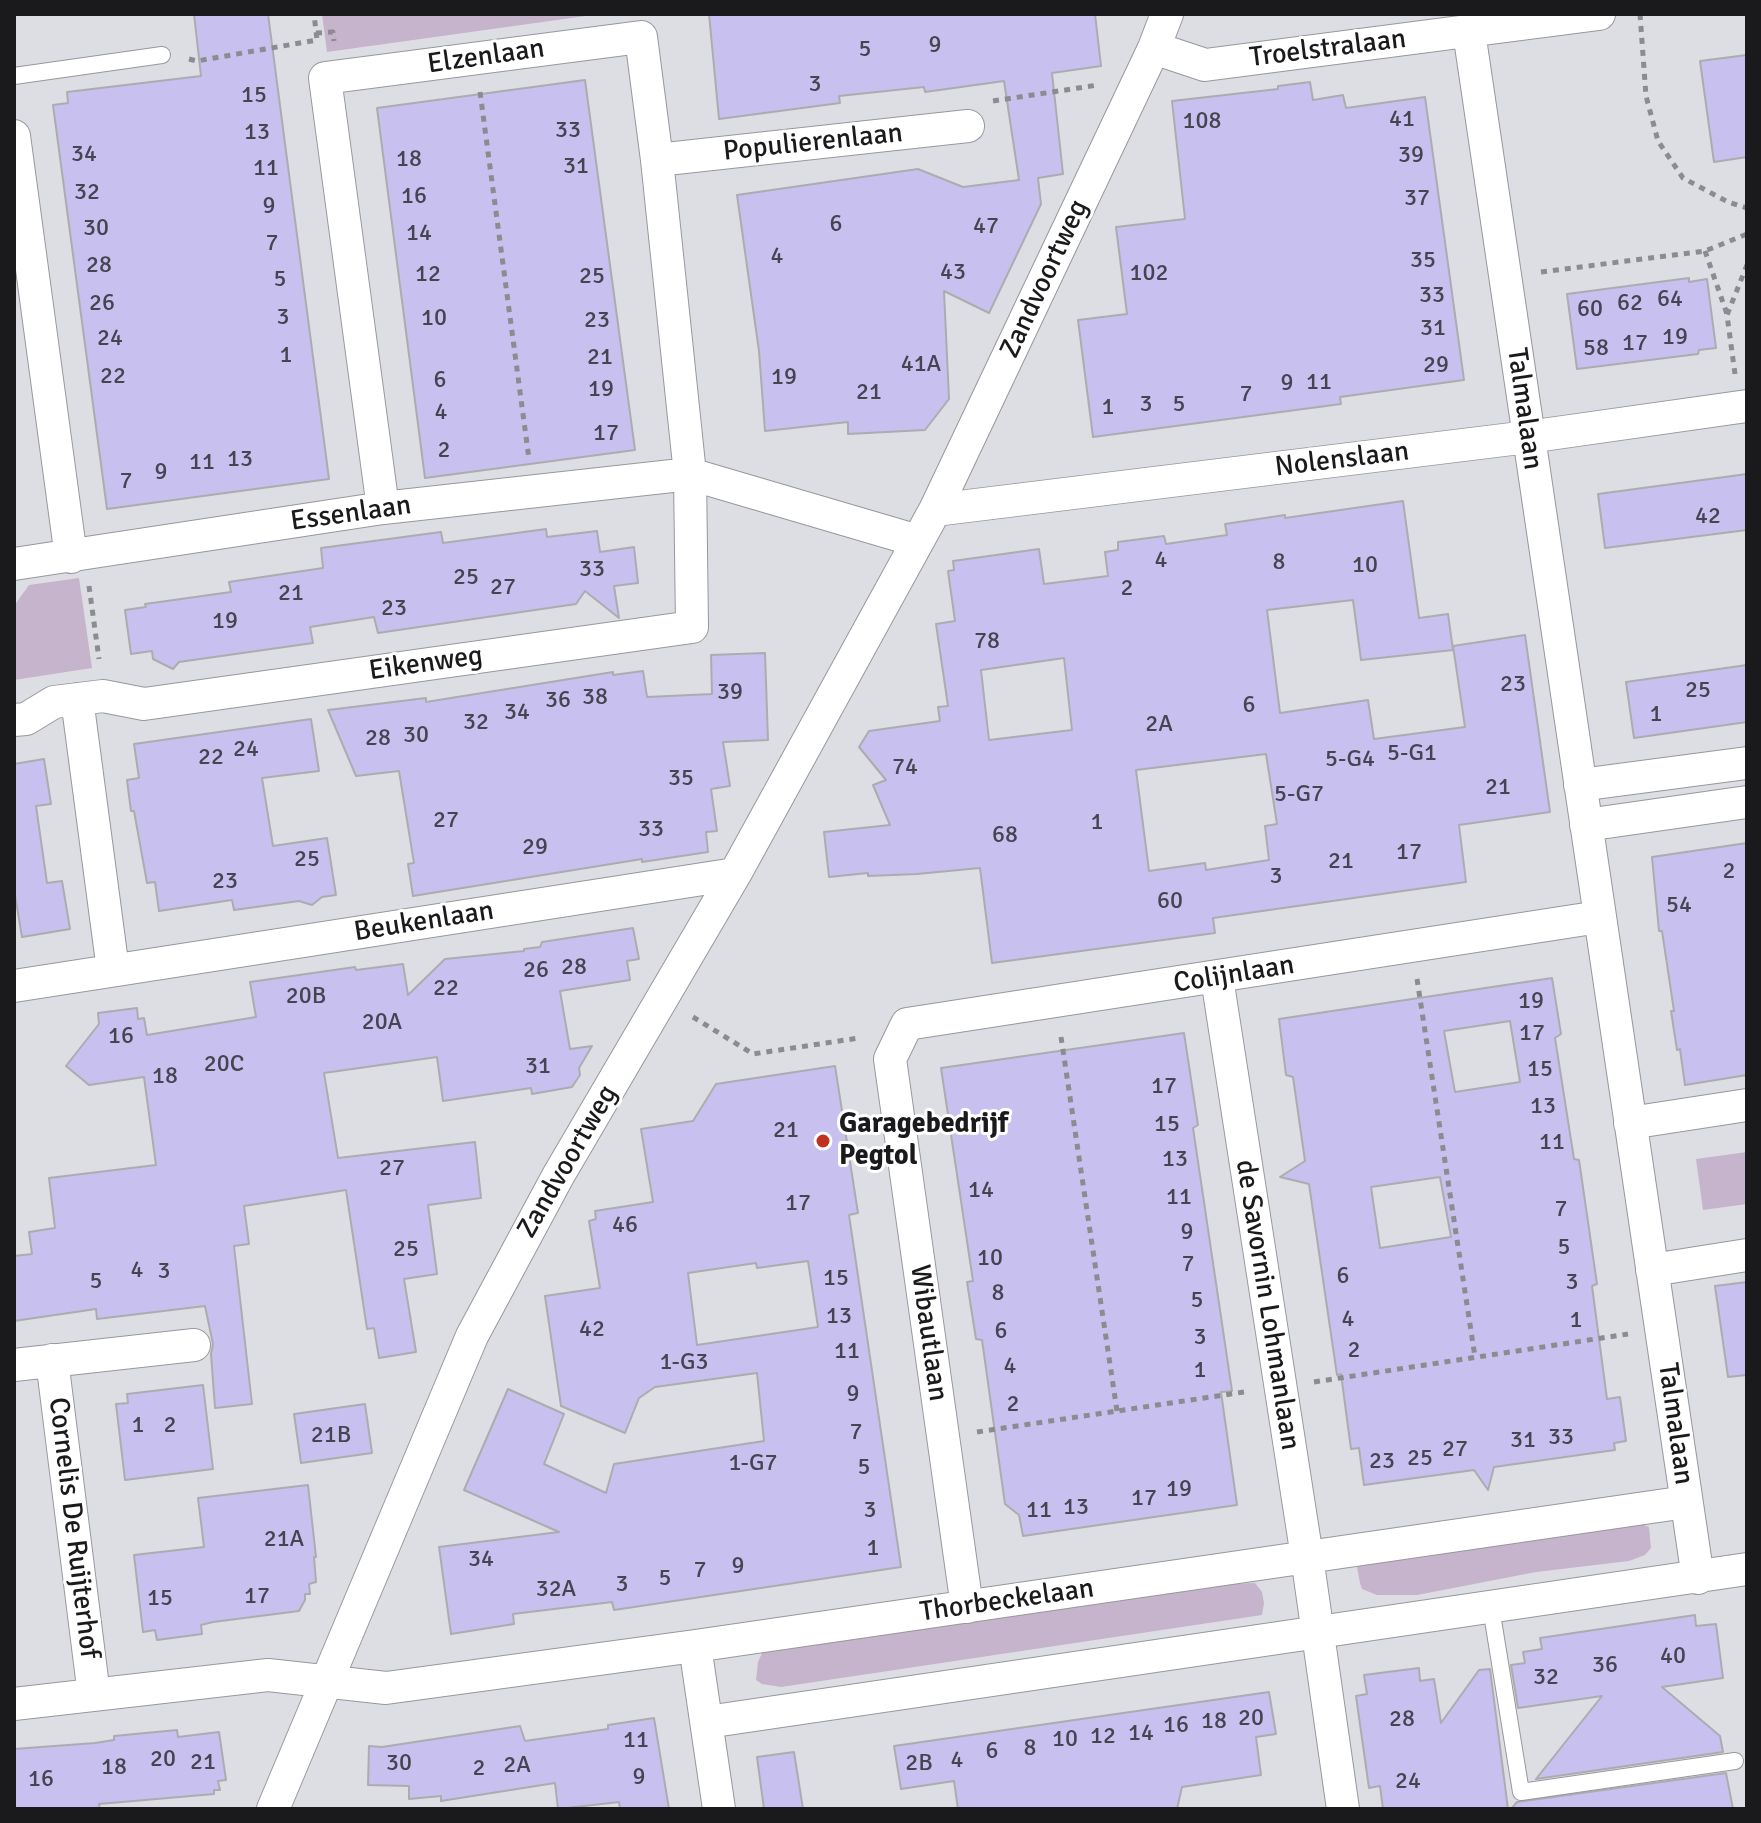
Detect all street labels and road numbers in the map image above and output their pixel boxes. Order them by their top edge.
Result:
street label: Troelstralaan [1248,23,1408,75]
street label: Elzenlaan [425,32,547,82]
street label: Populierenlaan [721,117,905,169]
street label: Zandvoortweg [994,195,1096,363]
street label: Talmalaan [1499,346,1549,472]
street label: Nolenslaan [1273,435,1411,485]
street label: Essenlaan [288,489,414,539]
street label: Eikenweg [367,639,485,689]
street label: Beukenlaan [352,894,496,950]
street label: Colijnlaan [1171,949,1297,1001]
street label: Zandvoortweg [511,1080,625,1244]
street label: de Savornin Lohmanlaan [1227,1158,1307,1452]
street label: Wibautlaan [902,1263,954,1403]
street label: Talmalaan [1650,1361,1700,1487]
street label: Cornelis De Ruijterhof [40,1396,106,1660]
street label: Thorbeckelaan [918,1572,1096,1630]

